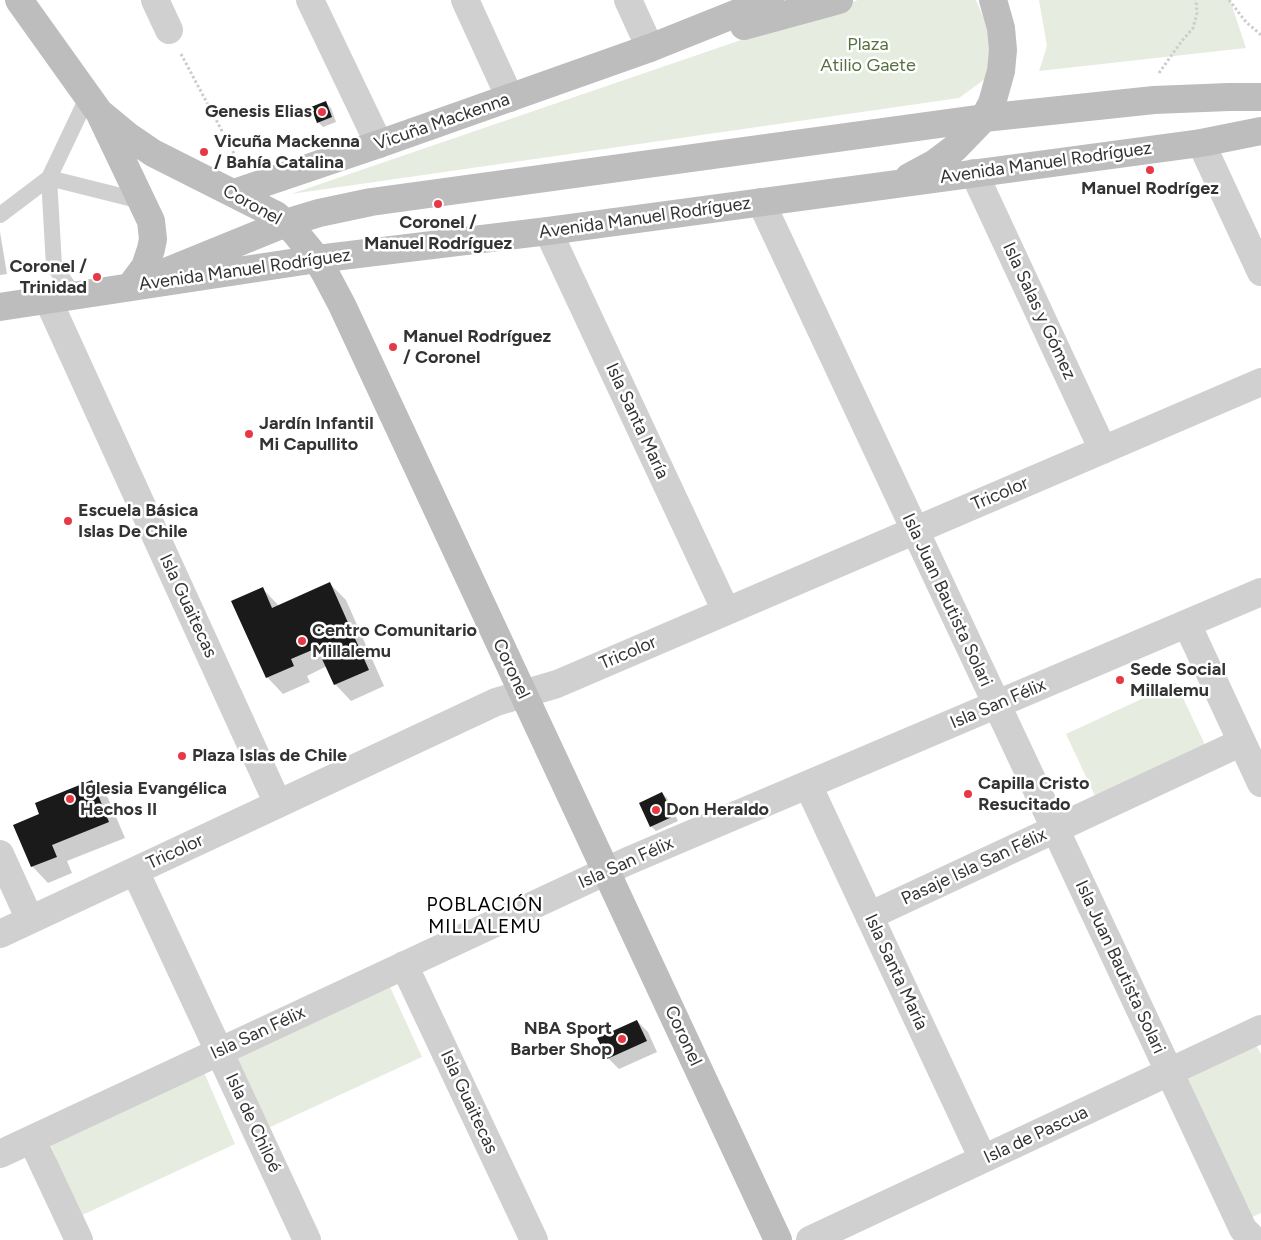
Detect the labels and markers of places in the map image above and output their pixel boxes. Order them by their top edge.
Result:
place label: Genesis Elias [205,101,312,123]
marker: Genesis Elias [316,106,328,118]
place label: Vicuña Mackenna / Bahía Catalina [214,131,360,173]
marker: Vicuña Mackenna / Bahía Catalina [198,146,210,158]
marker: Manuel Rodrígez [1144,164,1156,176]
place label: Manuel Rodrígez [1081,178,1219,200]
marker: Coronel / Manuel Rodríguez [432,198,444,210]
place label: Coronel / Manuel Rodríguez [364,212,512,254]
place label: Coronel / Trinidad [10,256,87,298]
marker: Coronel / Trinidad [91,271,103,283]
place label: Manuel Rodríguez / Coronel [403,326,551,368]
marker: Manuel Rodríguez / Coronel [387,341,399,353]
place label: Jardín Infantil Mi Capullito [259,413,374,456]
marker: Jardín Infantil Mi Capullito [243,428,255,440]
place label: Escuela Básica Islas De Chile [78,500,198,542]
marker: Escuela Básica Islas De Chile [62,515,74,527]
place label: Centro Comunitario Millalemu [312,620,477,662]
marker: Centro Comunitario Millalemu [296,635,308,647]
place label: Sede Social Millalemu [1130,659,1226,702]
marker: Sede Social Millalemu [1114,674,1126,686]
place label: Plaza Islas de Chile [192,745,347,767]
marker: Plaza Islas de Chile [176,750,188,762]
place label: Capilla Cristo Resucitado [978,773,1089,816]
place label: Iglesia Evangélica Hechos II [80,778,227,821]
marker: Capilla Cristo Resucitado [962,788,974,800]
marker: Iglesia Evangélica Hechos II [64,793,76,805]
place label: Don Heraldo [666,799,769,821]
marker: Don Heraldo [650,804,662,816]
place label: NBA Sport Barber Shop [510,1018,612,1060]
marker: NBA Sport Barber Shop [616,1033,628,1045]

